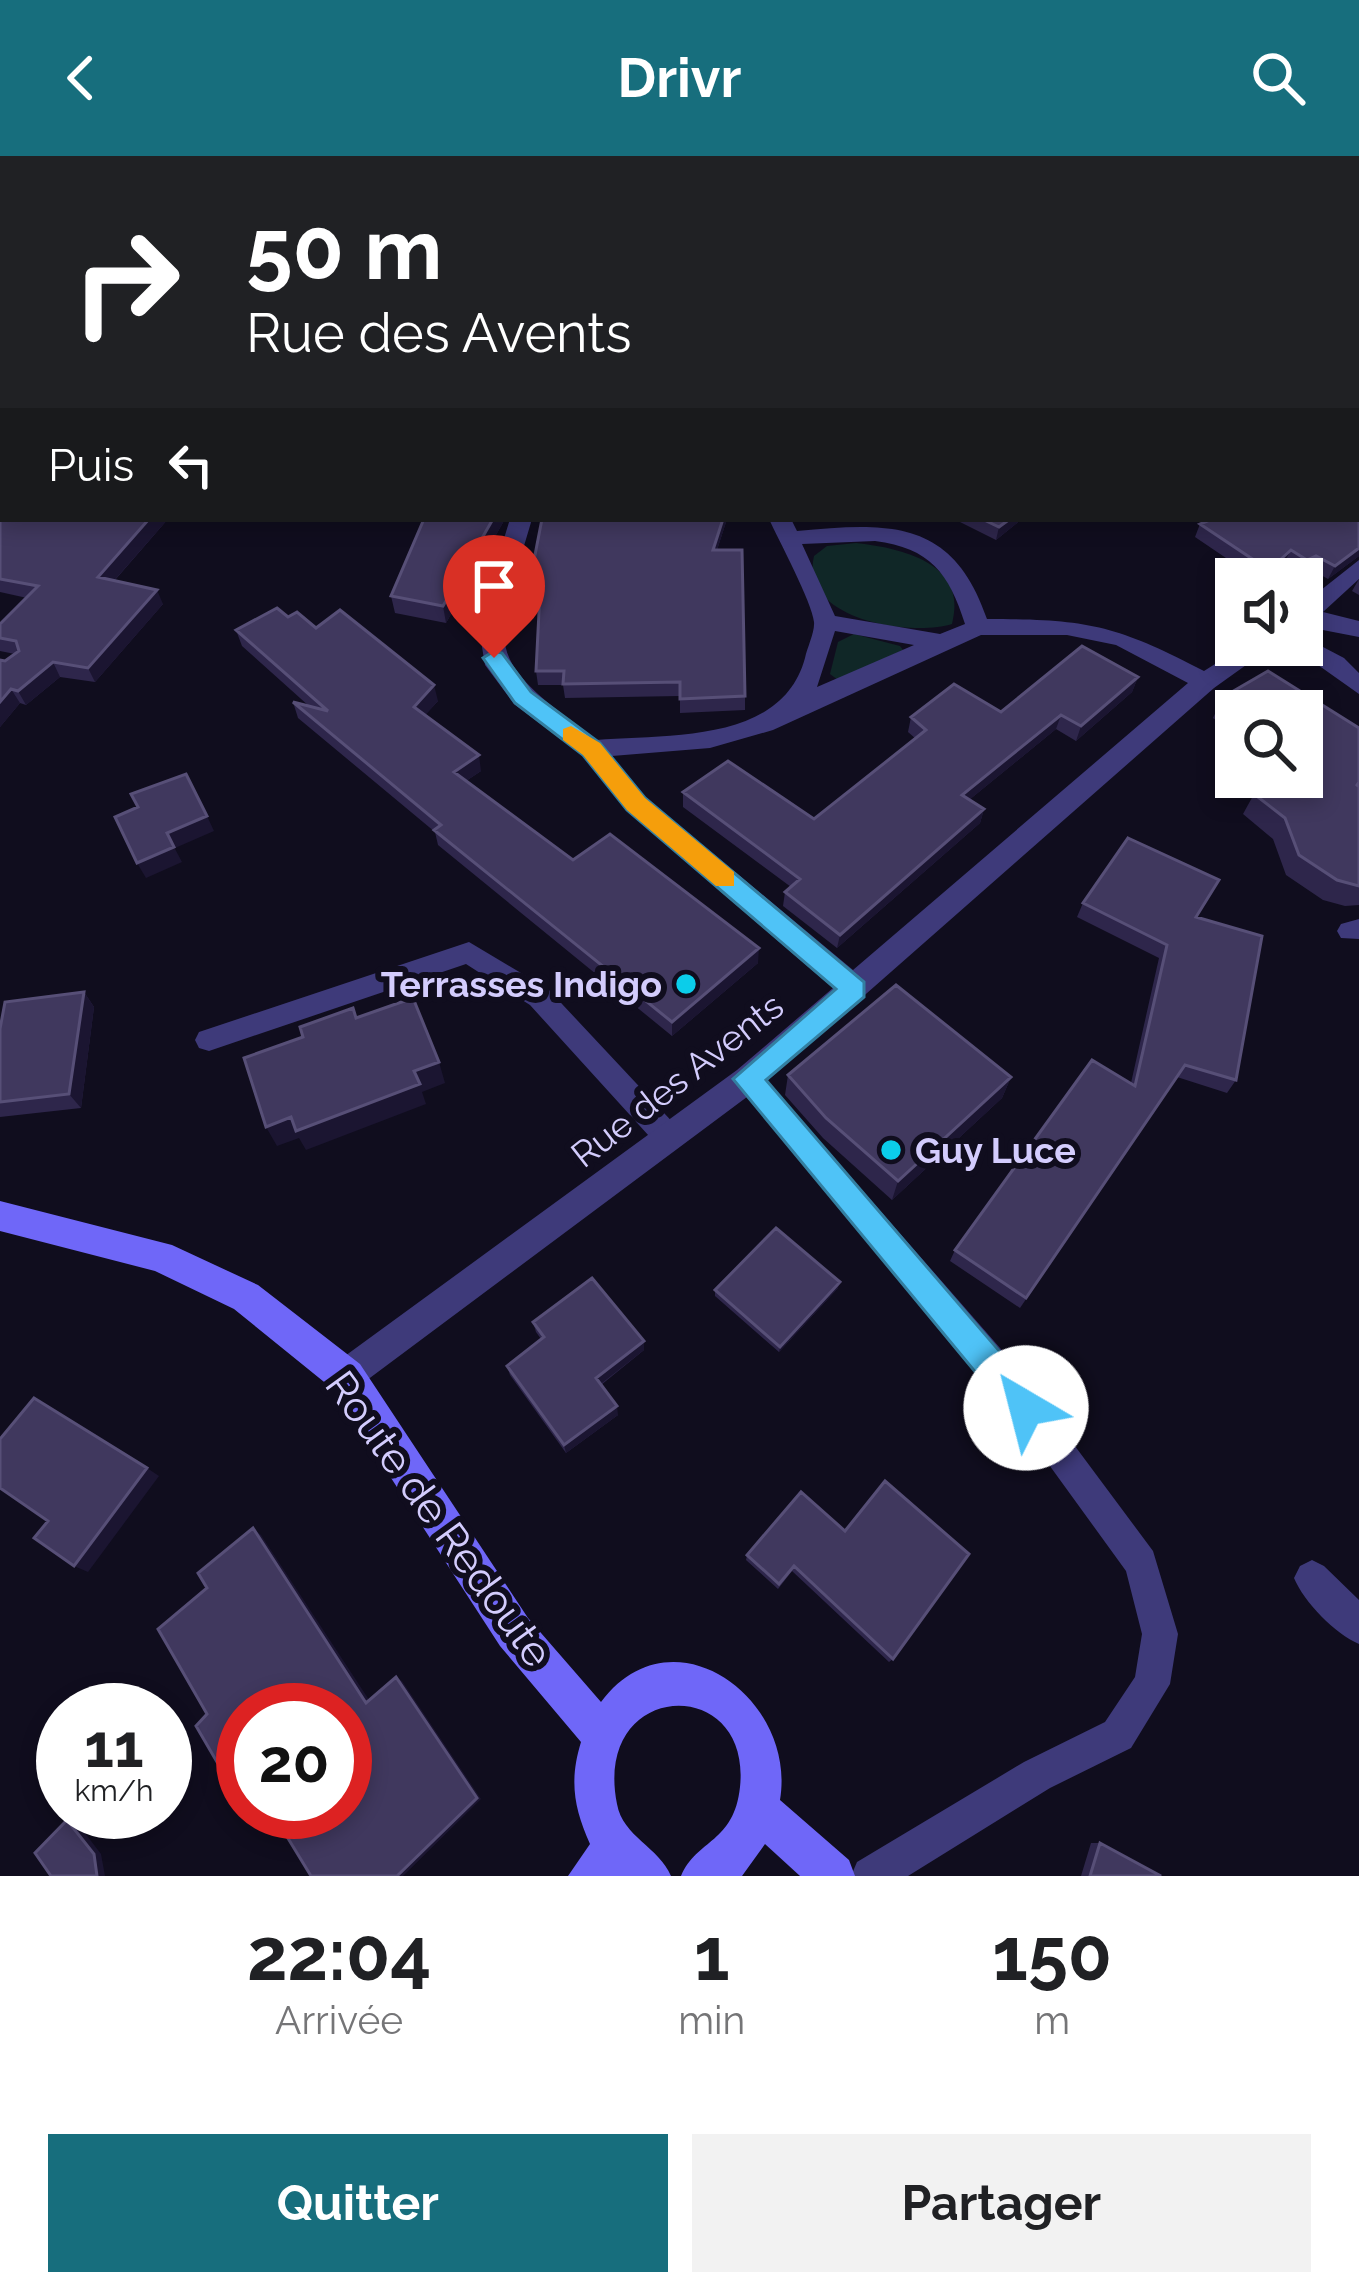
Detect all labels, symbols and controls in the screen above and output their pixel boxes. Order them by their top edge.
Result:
icon: back [48,45,114,111]
icon: search [1245,45,1311,111]
text: Drivr [618,46,741,110]
text: 50 m [246,200,442,299]
icon: right [48,204,204,360]
text: Rue des Avents [246,301,631,365]
icon: left [158,432,224,498]
text: Puis [48,439,134,492]
pin [443,535,545,658]
icon: arrive [461,553,527,619]
map controls [1215,558,1323,798]
button: sound [1215,558,1323,666]
button: search [1215,690,1323,798]
place label: Terrasses Indigo [381,963,662,1005]
marker: Terrasses Indigo [673,971,699,997]
street label: Rue des Avents [563,984,791,1176]
place label: Guy Luce [915,1129,1076,1171]
marker: Guy Luce [878,1137,904,1163]
position arrow [963,1345,1089,1471]
street label: Route de Redoute [315,1362,563,1676]
speed limit sign: 20 [216,1683,372,1839]
text: 11 [84,1711,144,1781]
text: km/h [74,1773,154,1808]
text: 22:04 [247,1912,431,1997]
text: 1 [694,1912,730,1997]
text: 150 [992,1912,1112,1997]
text: Arrivée [275,1997,403,2043]
text: min [678,1997,745,2043]
text: m [1034,1997,1070,2043]
button: Quitter [48,2134,668,2272]
button: Partager [692,2134,1311,2272]

